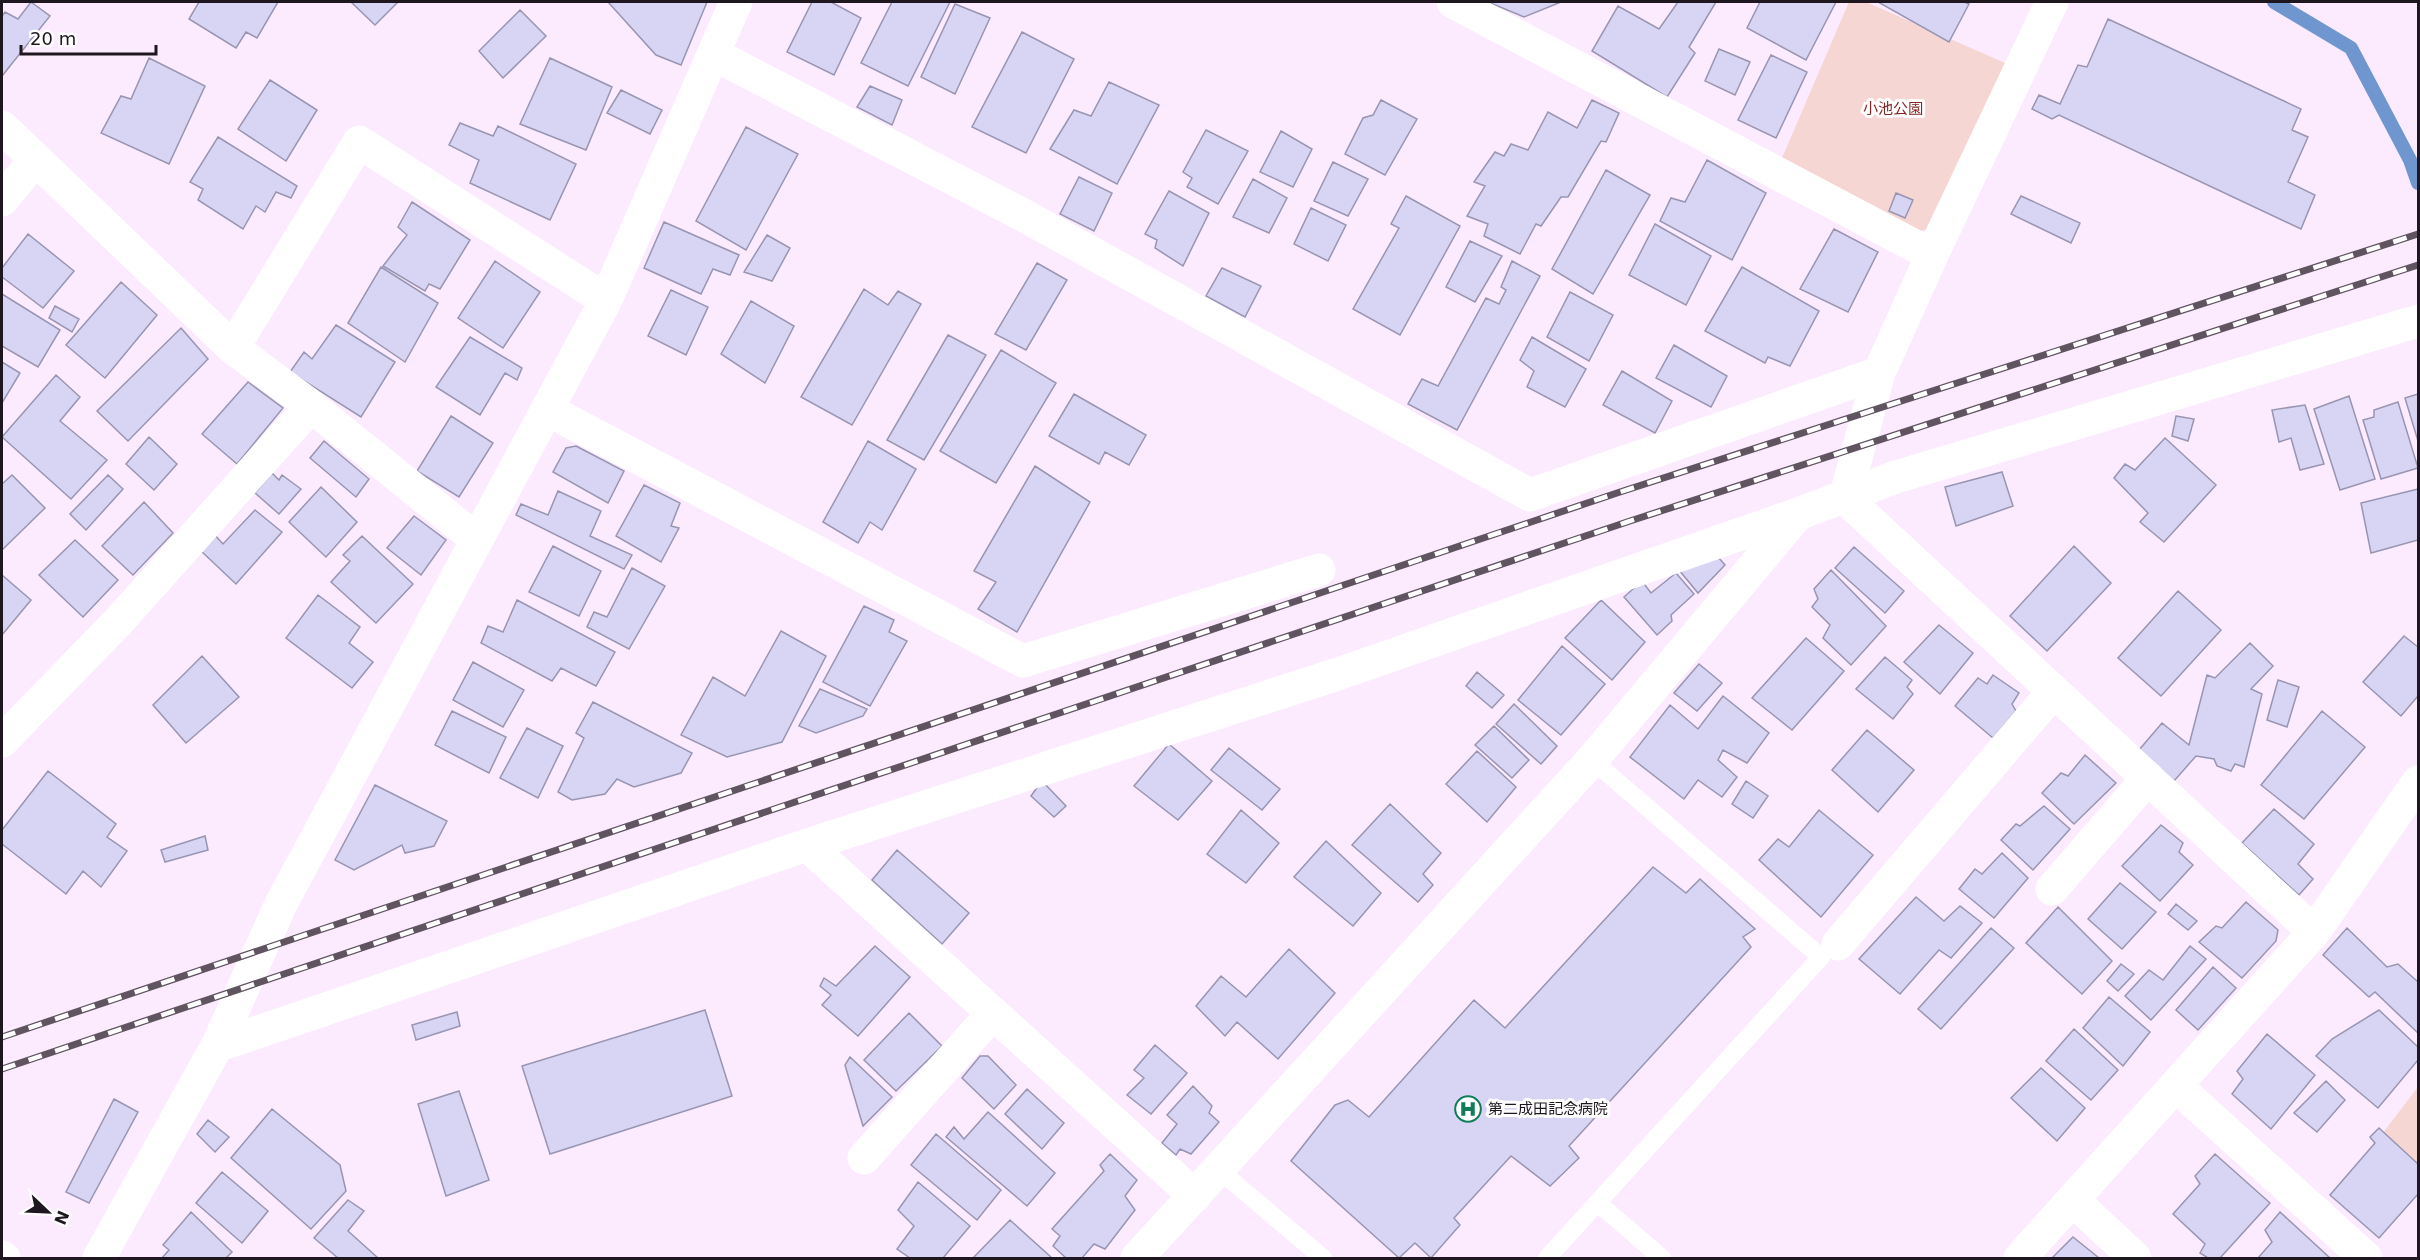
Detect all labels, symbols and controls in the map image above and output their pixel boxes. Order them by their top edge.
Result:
scale bar [21,18,156,56]
text: 20 m [30,28,76,49]
park label: 小池公園 [1863,100,1923,118]
hospital icon: 第二成田記念病院 [1453,1094,1483,1124]
place label: 第二成田記念病院 [1488,1100,1608,1118]
north arrow [18,1182,78,1242]
text: N [50,1208,73,1228]

